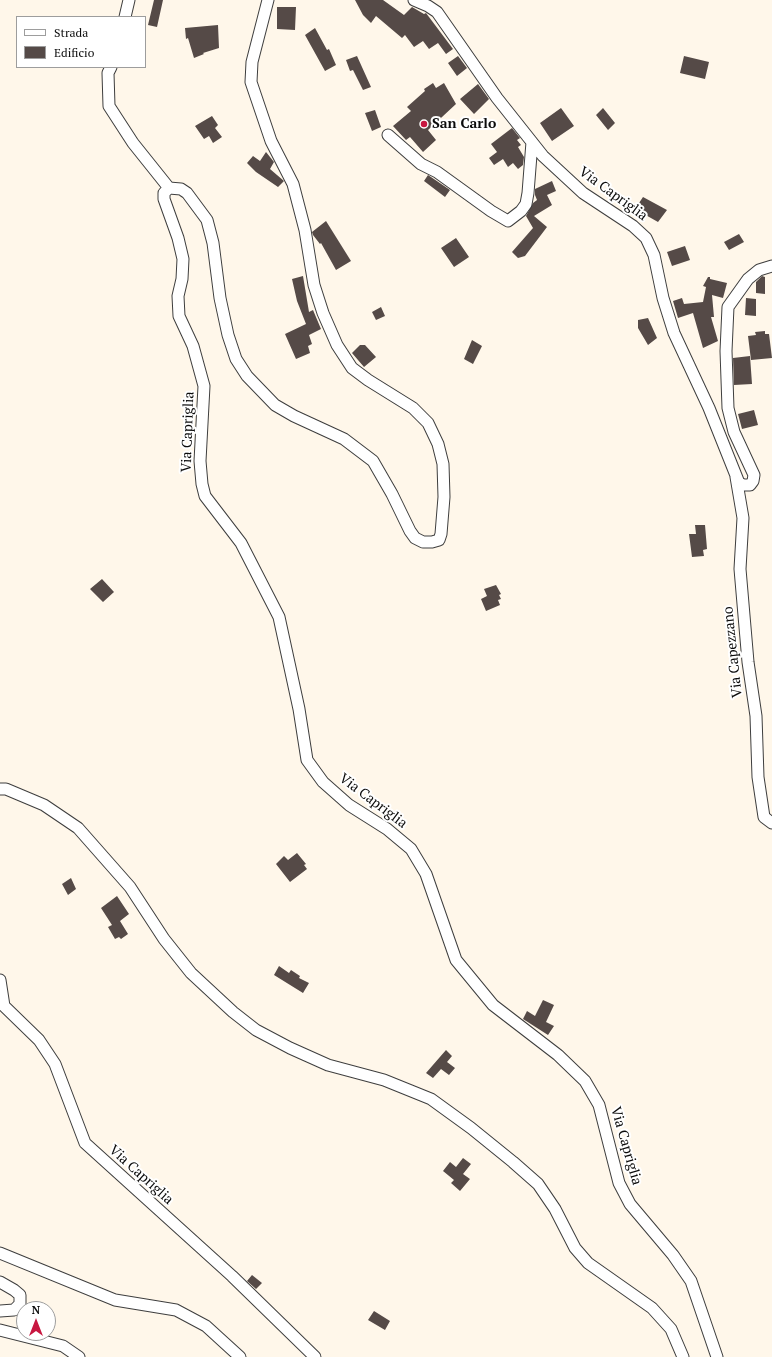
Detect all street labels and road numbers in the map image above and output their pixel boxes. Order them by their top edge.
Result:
street label: Via Capriglia [575,163,651,225]
street label: Via Capriglia [178,391,198,473]
street label: Via Capezzano [720,606,746,698]
street label: Via Capriglia [336,770,410,832]
street label: Via Capriglia [607,1105,645,1187]
street label: Via Capriglia [105,1142,177,1208]

